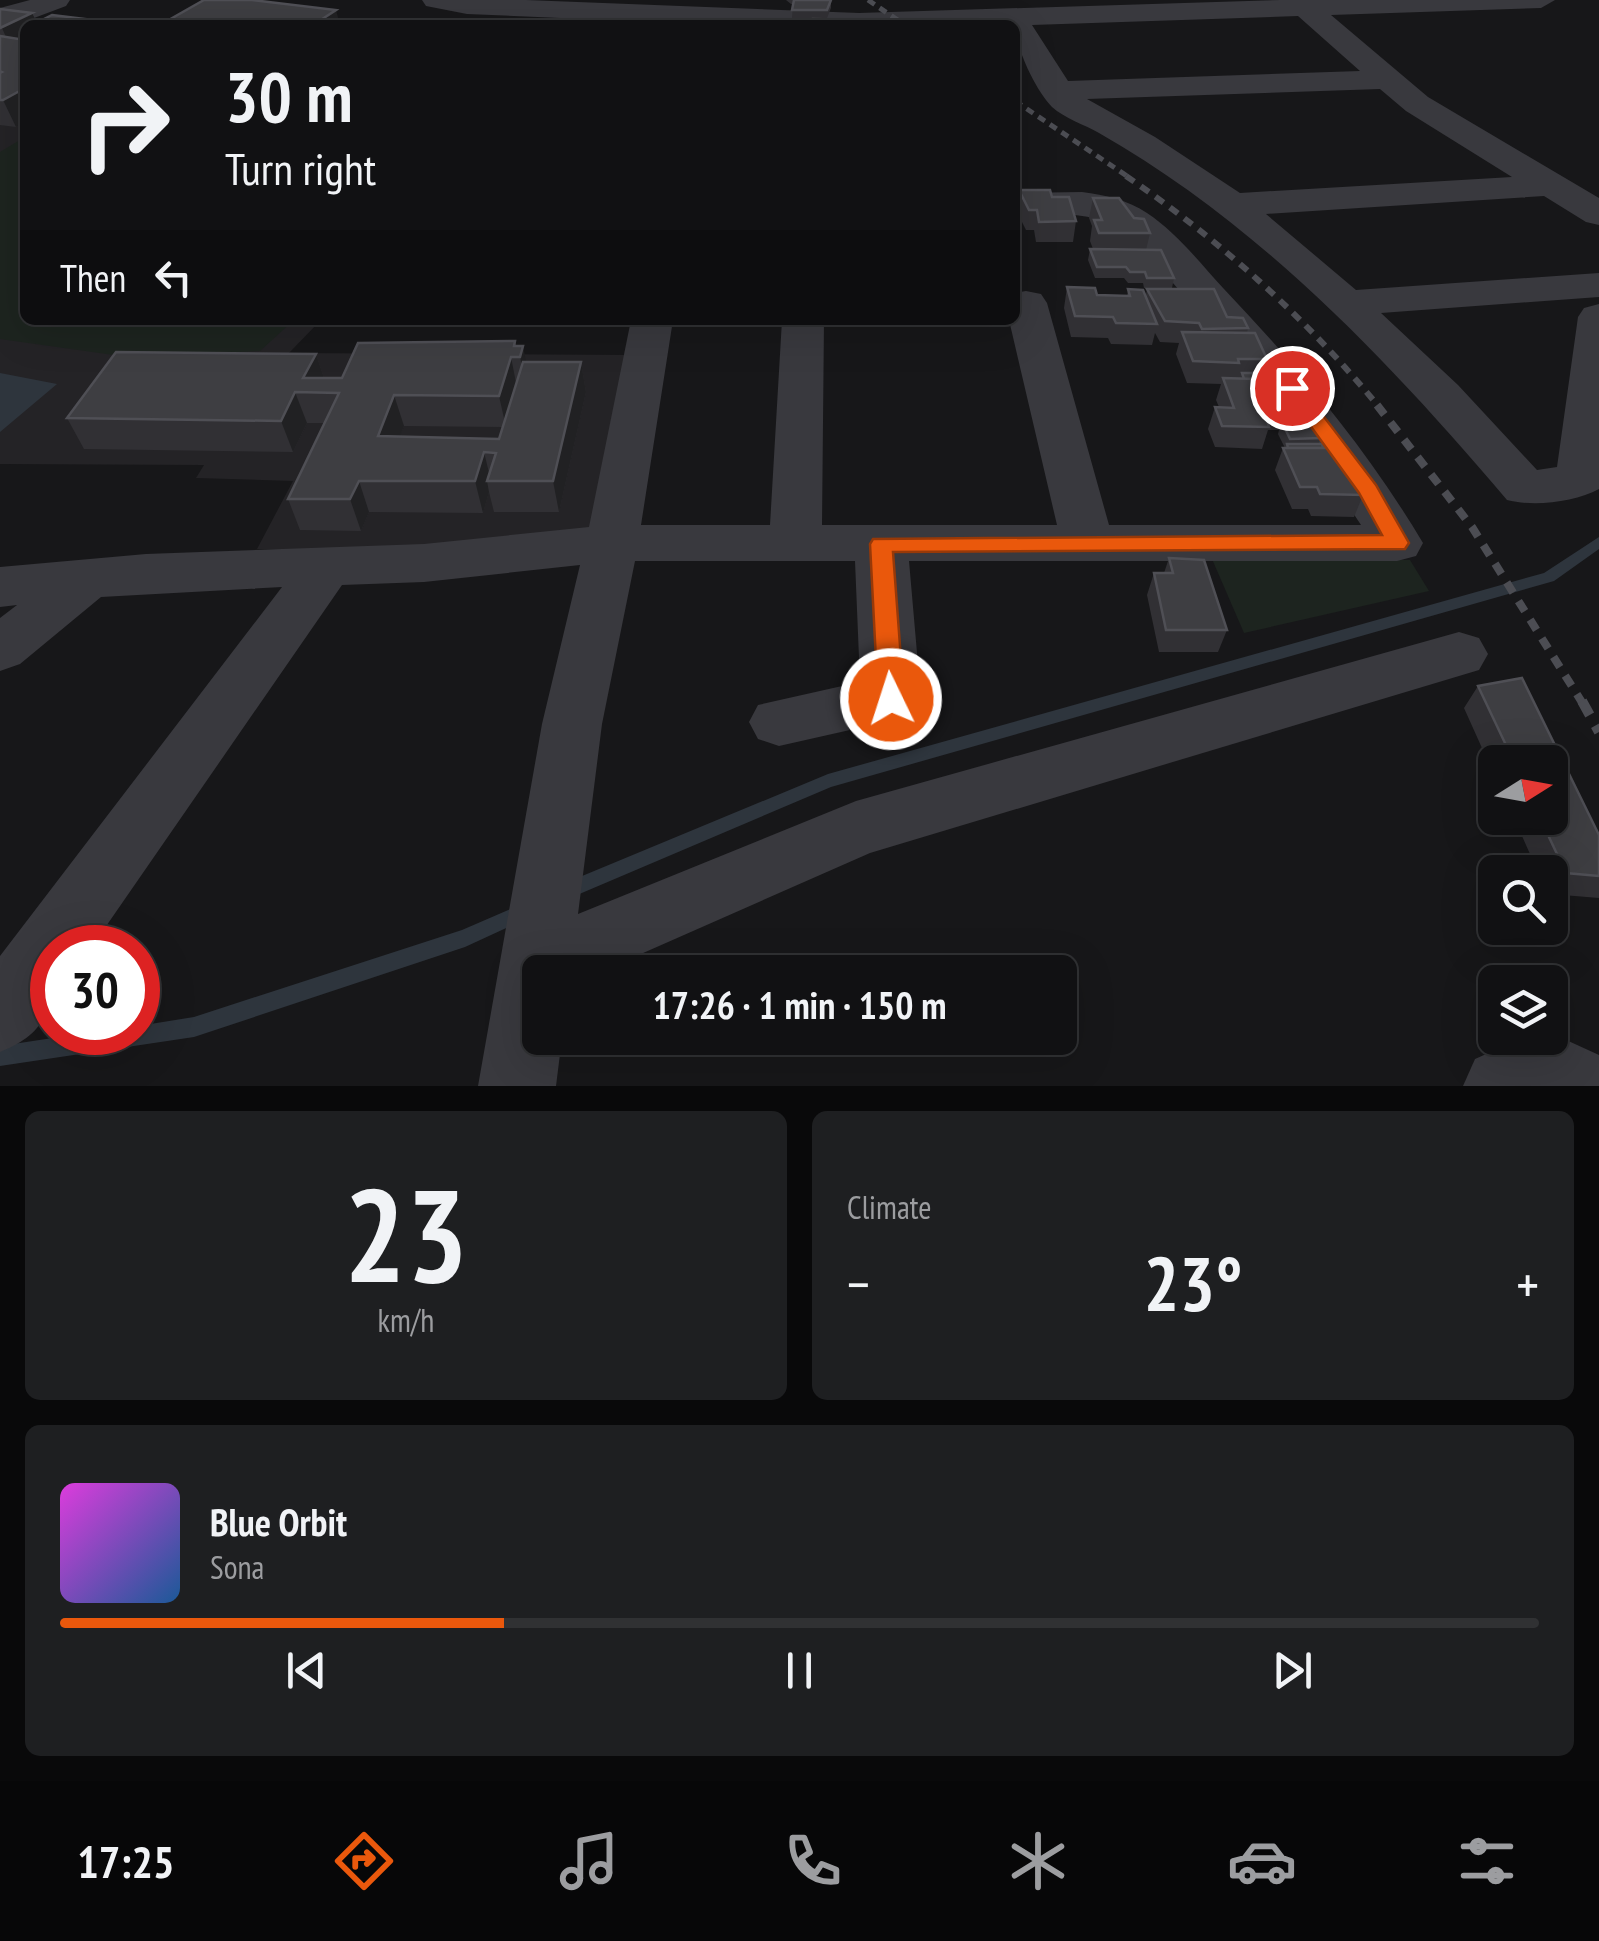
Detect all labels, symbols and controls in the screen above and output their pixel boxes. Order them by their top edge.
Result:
text: 30 m [225,51,353,141]
icon: right [60,60,190,190]
text: Turn right [225,139,376,197]
icon: left [146,250,201,305]
text: Then [60,253,126,302]
pin [1250,346,1335,431]
icon: arrive [1265,361,1320,416]
position arrow [839,647,943,751]
north arrow [1478,745,1568,835]
map controls [1478,745,1568,1055]
button: search [1478,855,1568,945]
speed limit sign: 30 [30,925,160,1055]
button: layers [1478,965,1568,1055]
text: 17:26 · 1 min · 150 m [653,980,946,1029]
text: 23 [344,1150,468,1318]
text: Climate [847,1186,931,1228]
text: 23° [1143,1235,1243,1332]
text: − [847,1248,870,1319]
text: + [1516,1248,1539,1319]
text: km/h [378,1299,434,1341]
text: Blue Orbit [210,1497,347,1546]
text: Sona [210,1546,264,1588]
icon: previous [279,1643,334,1698]
icon: pause [772,1643,827,1698]
icon: next [1265,1643,1320,1698]
icon: directions [329,1826,399,1896]
icon: music [554,1826,624,1896]
icon: phone [778,1826,848,1896]
icon: climate [1003,1826,1073,1896]
icon: car [1227,1826,1297,1896]
icon: filters [1452,1826,1522,1896]
text: 17:25 [77,1832,175,1890]

